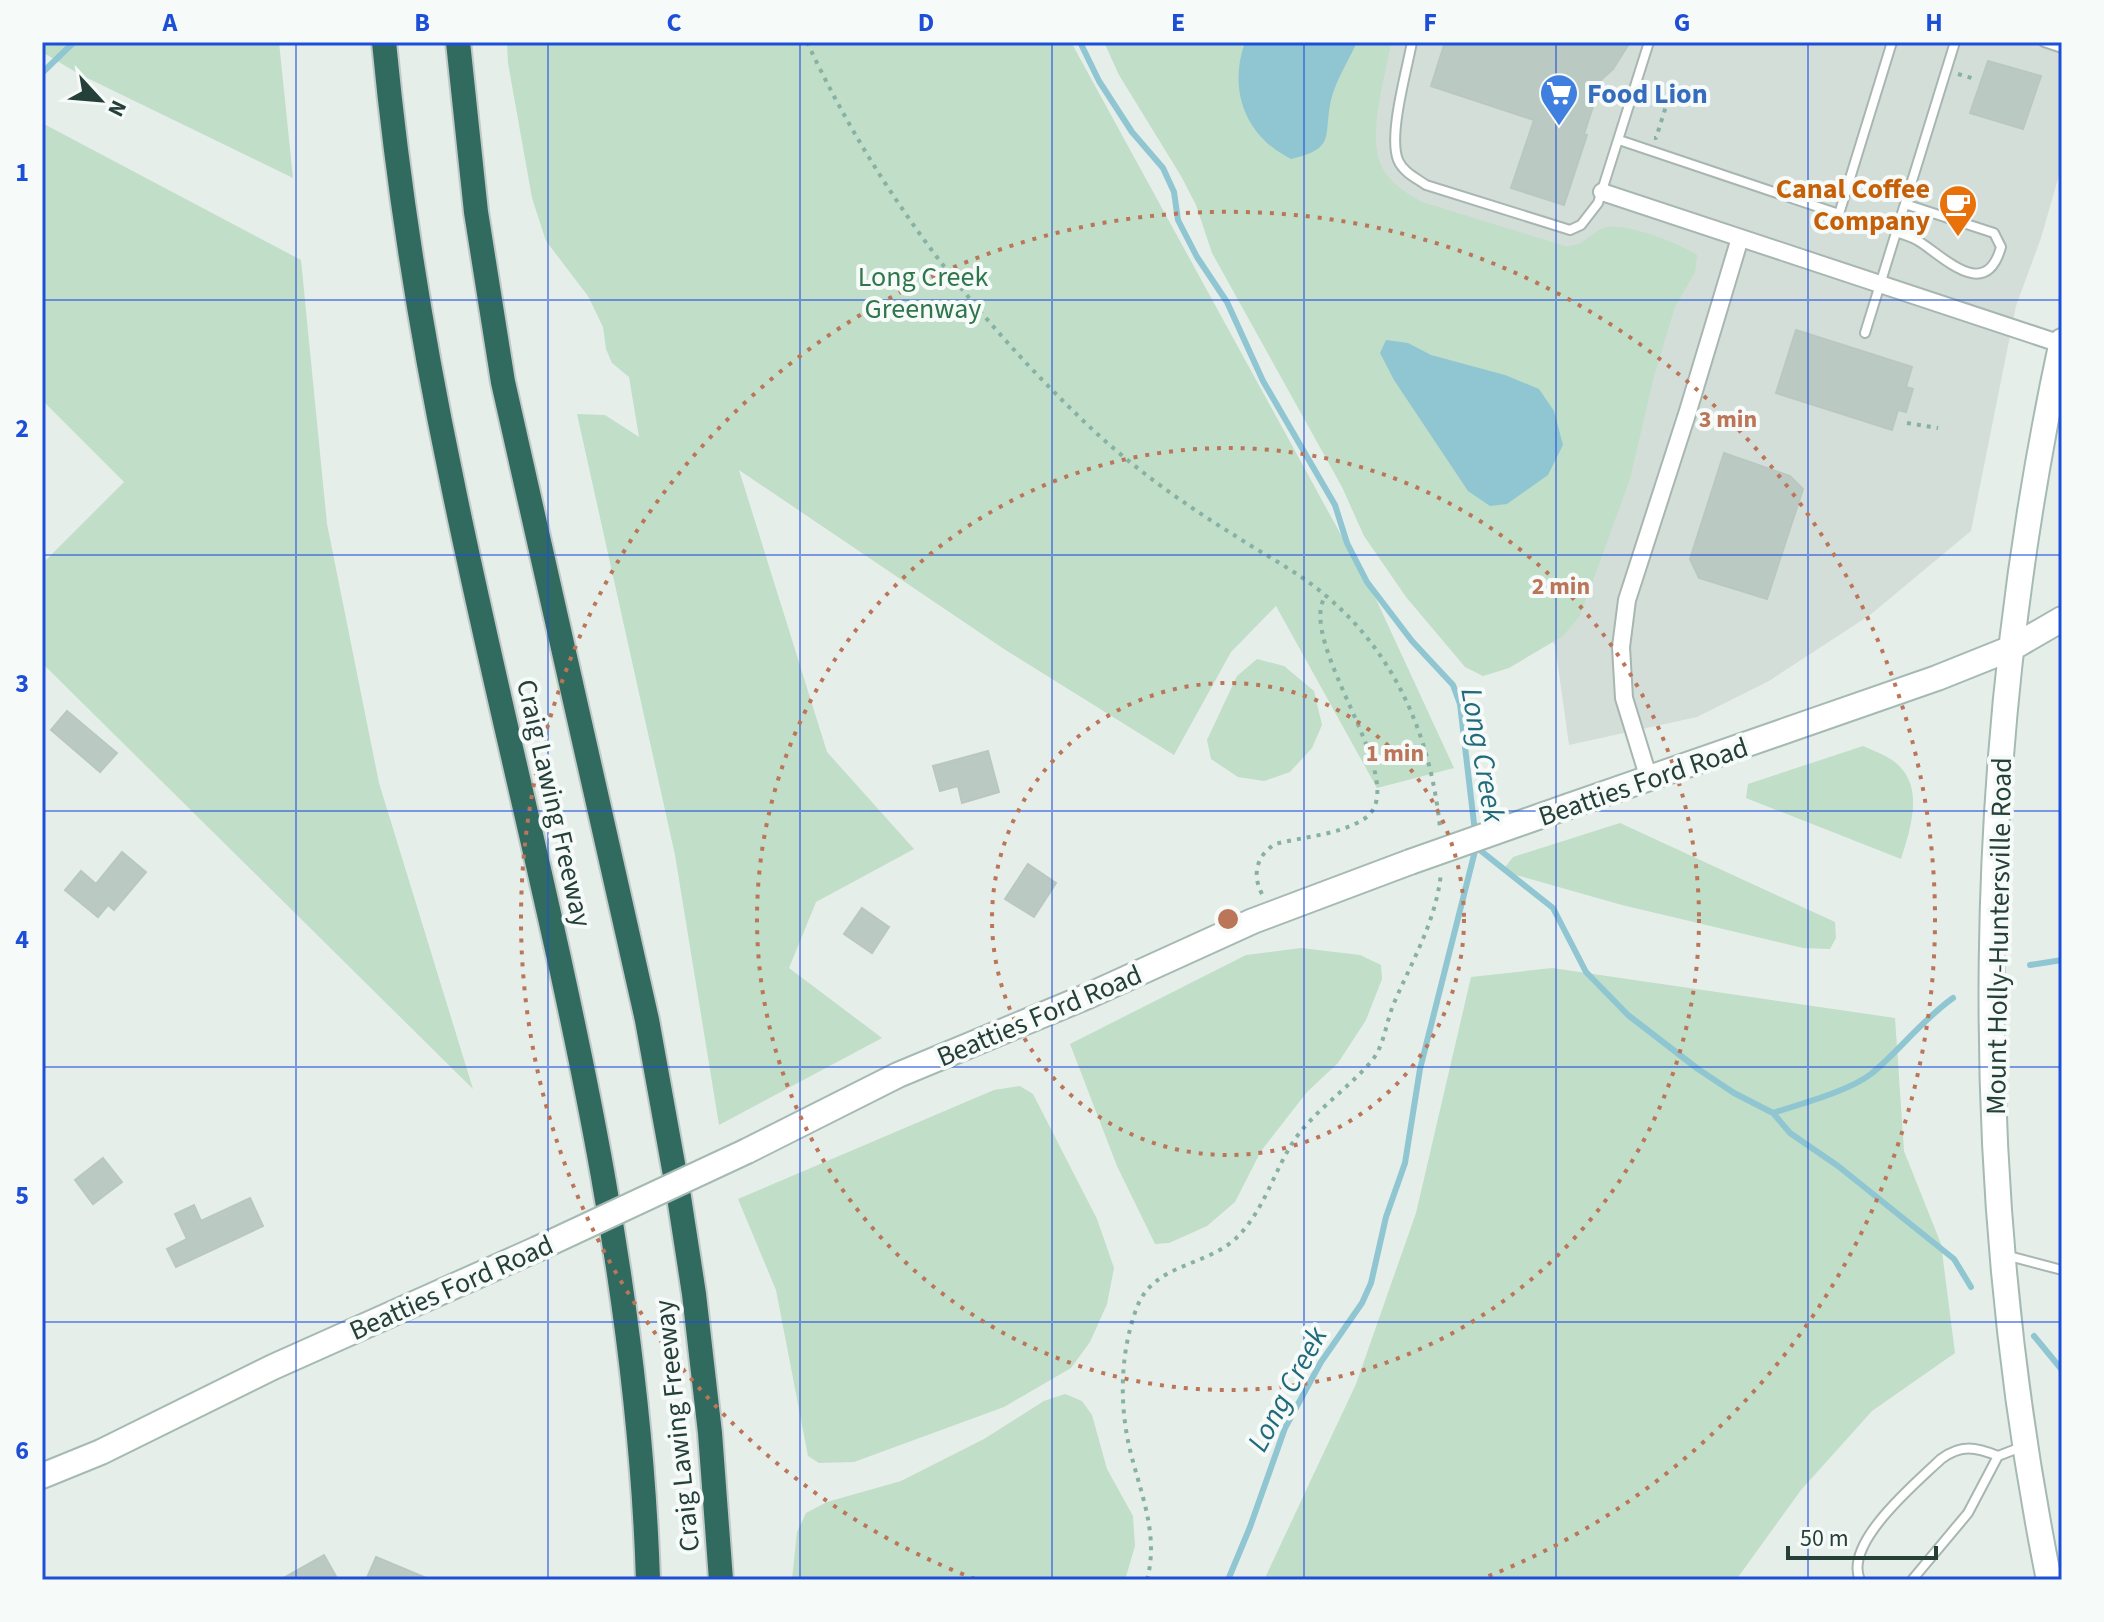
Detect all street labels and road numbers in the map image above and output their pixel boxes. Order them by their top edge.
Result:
street label: Craig Lawing Freeway [506,675,602,931]
street label: Beatties Ford Road [1533,727,1754,837]
street label: Mount Holly-Huntersville Road [1976,757,2022,1115]
street label: Beatties Ford Road [931,955,1148,1077]
street label: Beatties Ford Road [343,1225,560,1351]
street label: Craig Lawing Freeway [644,1298,710,1554]

